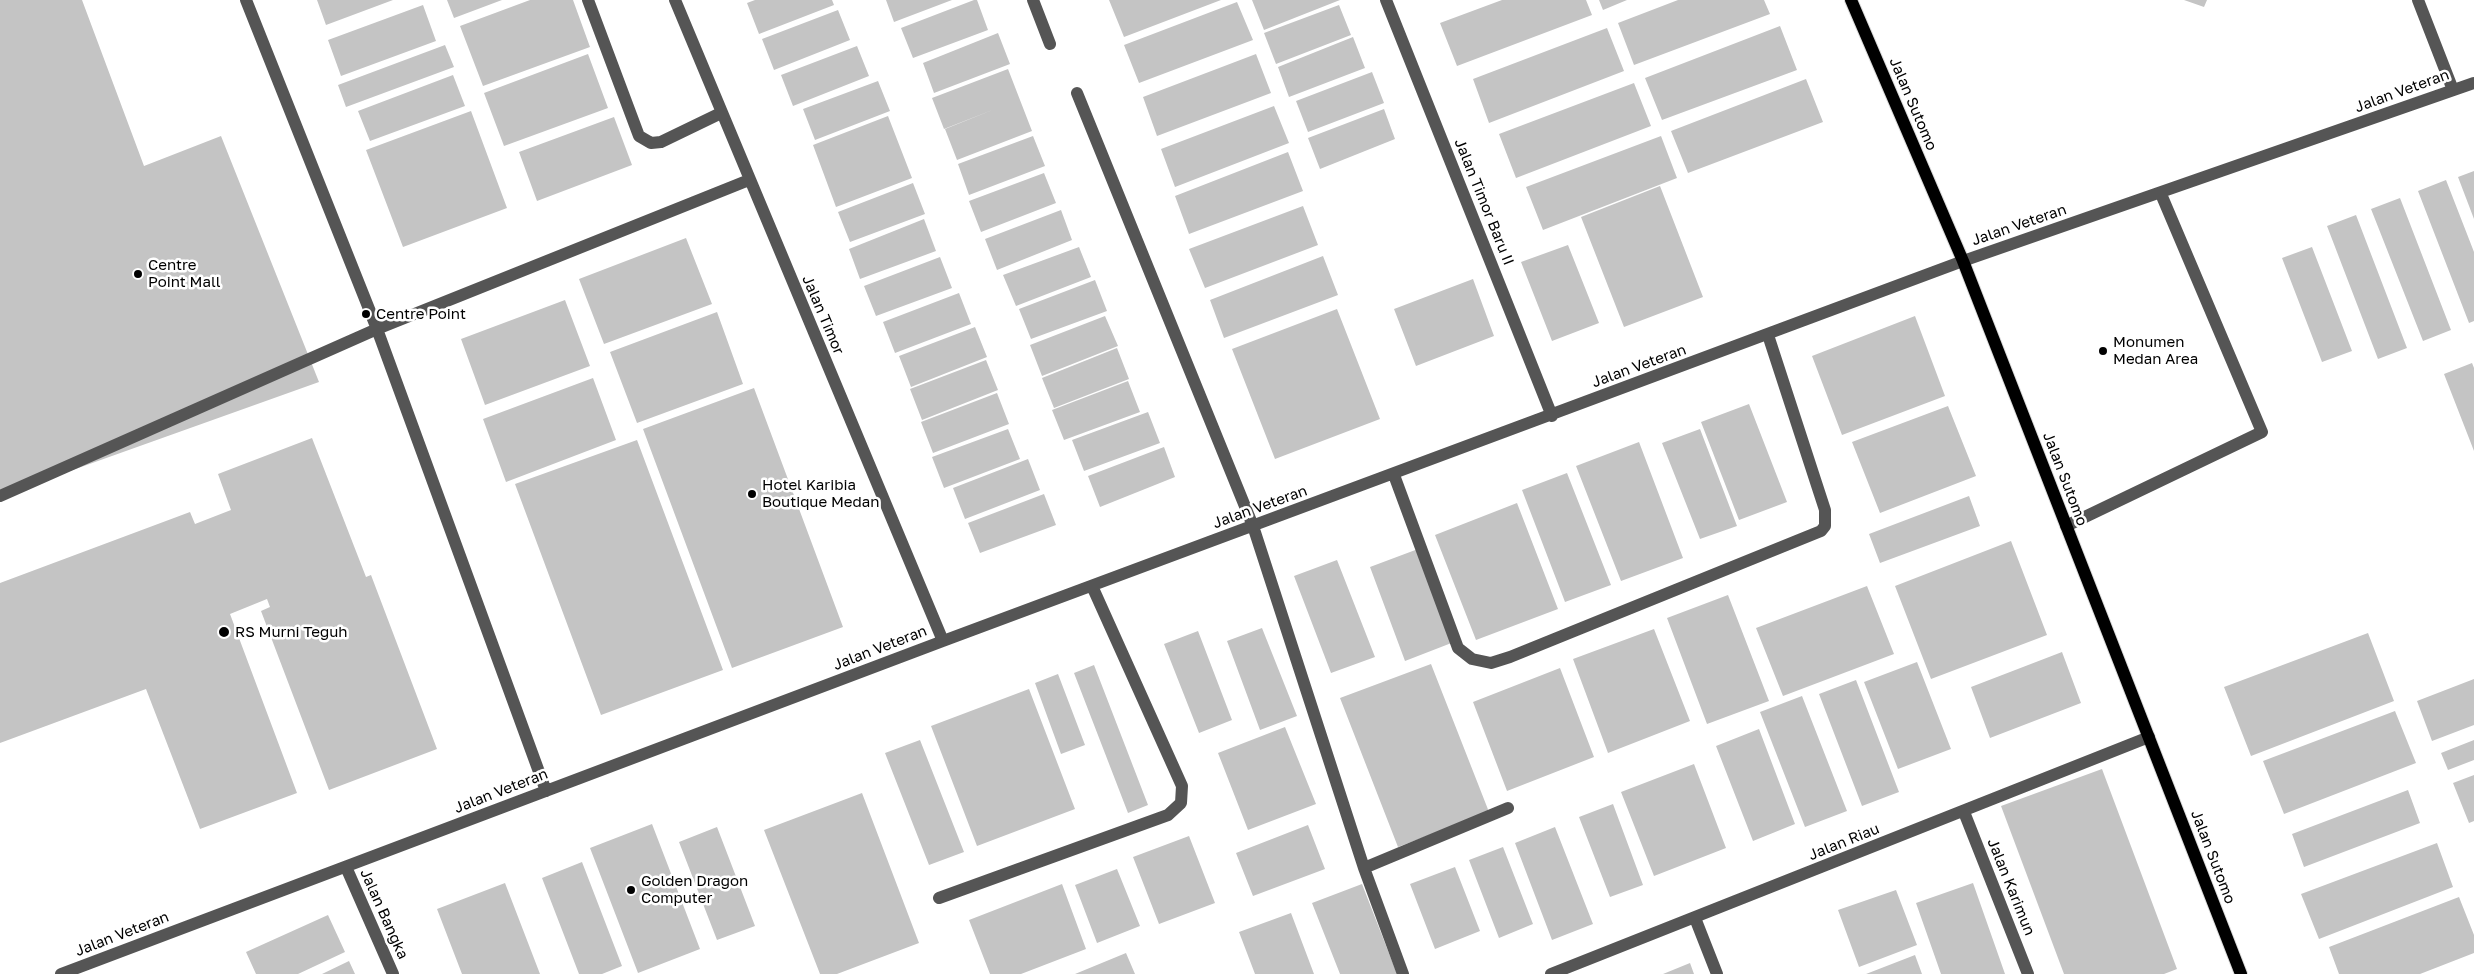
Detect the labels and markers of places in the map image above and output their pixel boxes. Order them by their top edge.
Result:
place label: Centre Point Mall [148,256,220,291]
marker: Centre Point Mall [132,268,144,280]
place label: Centre Point [376,305,466,323]
marker: Centre Point [360,308,372,320]
place label: Monumen Medan Area [2113,333,2198,368]
marker: Monumen Medan Area [2097,345,2109,357]
place label: Hotel Karibia Boutique Medan [762,476,879,511]
marker: Hotel Karibia Boutique Medan [746,488,758,500]
place label: RS Murni Teguh [235,623,348,641]
marker: RS Murni Teguh [217,625,231,639]
place label: Golden Dragon Computer [641,872,748,907]
marker: Golden Dragon Computer [625,884,637,896]

